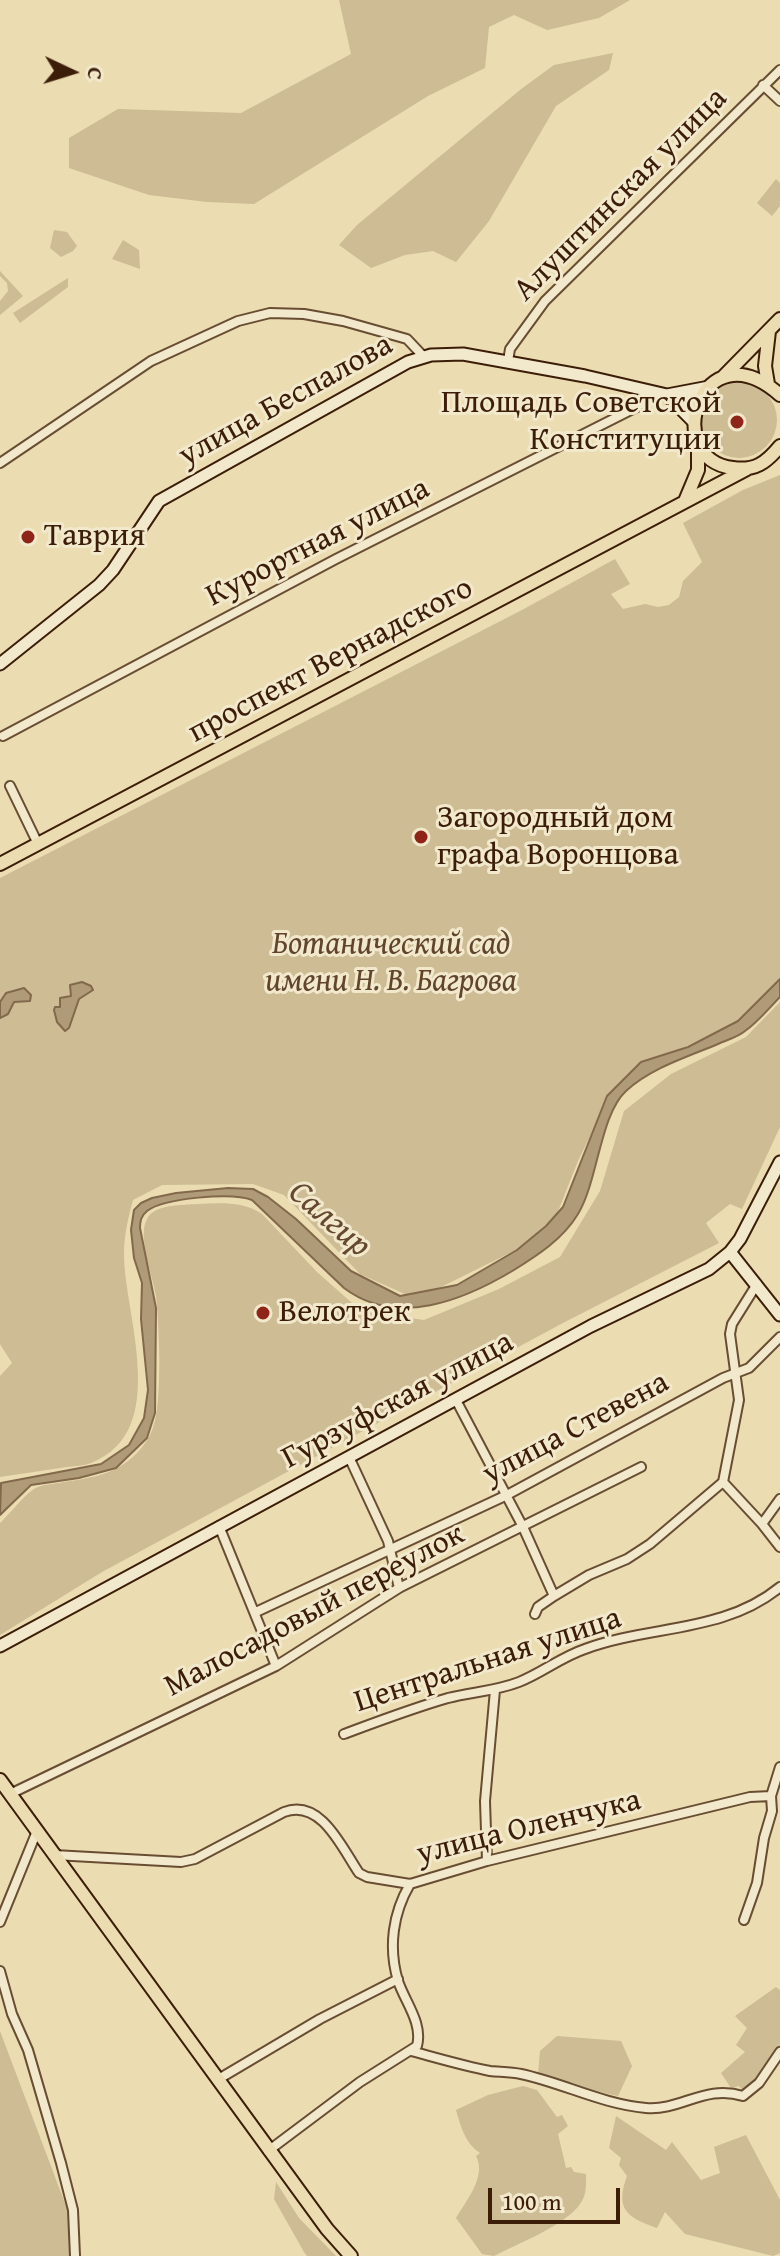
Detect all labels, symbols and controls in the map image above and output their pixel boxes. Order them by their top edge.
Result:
north arrow [32,32,112,112]
text: С [80,66,112,81]
street label: Алуштинская улица [506,80,736,310]
street label: улица Беспалова [172,326,400,476]
place label: Площадь Советской Конституции [441,385,721,460]
marker: Площадь Советской Конституции [728,413,746,431]
street label: Курортная улица [200,470,436,616]
place label: Таврия [44,518,145,556]
marker: Таврия [19,528,37,546]
street label: проспект Вернадского [182,570,480,752]
place label: Загородный дом графа Воронцова [437,800,679,875]
marker: Загородный дом графа Воронцова [412,828,430,846]
park label: Ботанический сад имени Н. В. Багрова [265,926,517,1001]
water label: Салгир [279,1173,379,1267]
place label: Велотрек [279,1294,411,1332]
marker: Велотрек [254,1304,272,1322]
street label: Гурзуфская улица [276,1324,520,1478]
street label: улица Стевена [476,1364,676,1494]
street label: Малосадовый переулок [159,1516,471,1706]
street label: Центральная улица [350,1600,626,1722]
street label: улица Оленчука [413,1782,645,1874]
scale bar [492,2172,624,2222]
text: 100 m [502,2184,562,2219]

